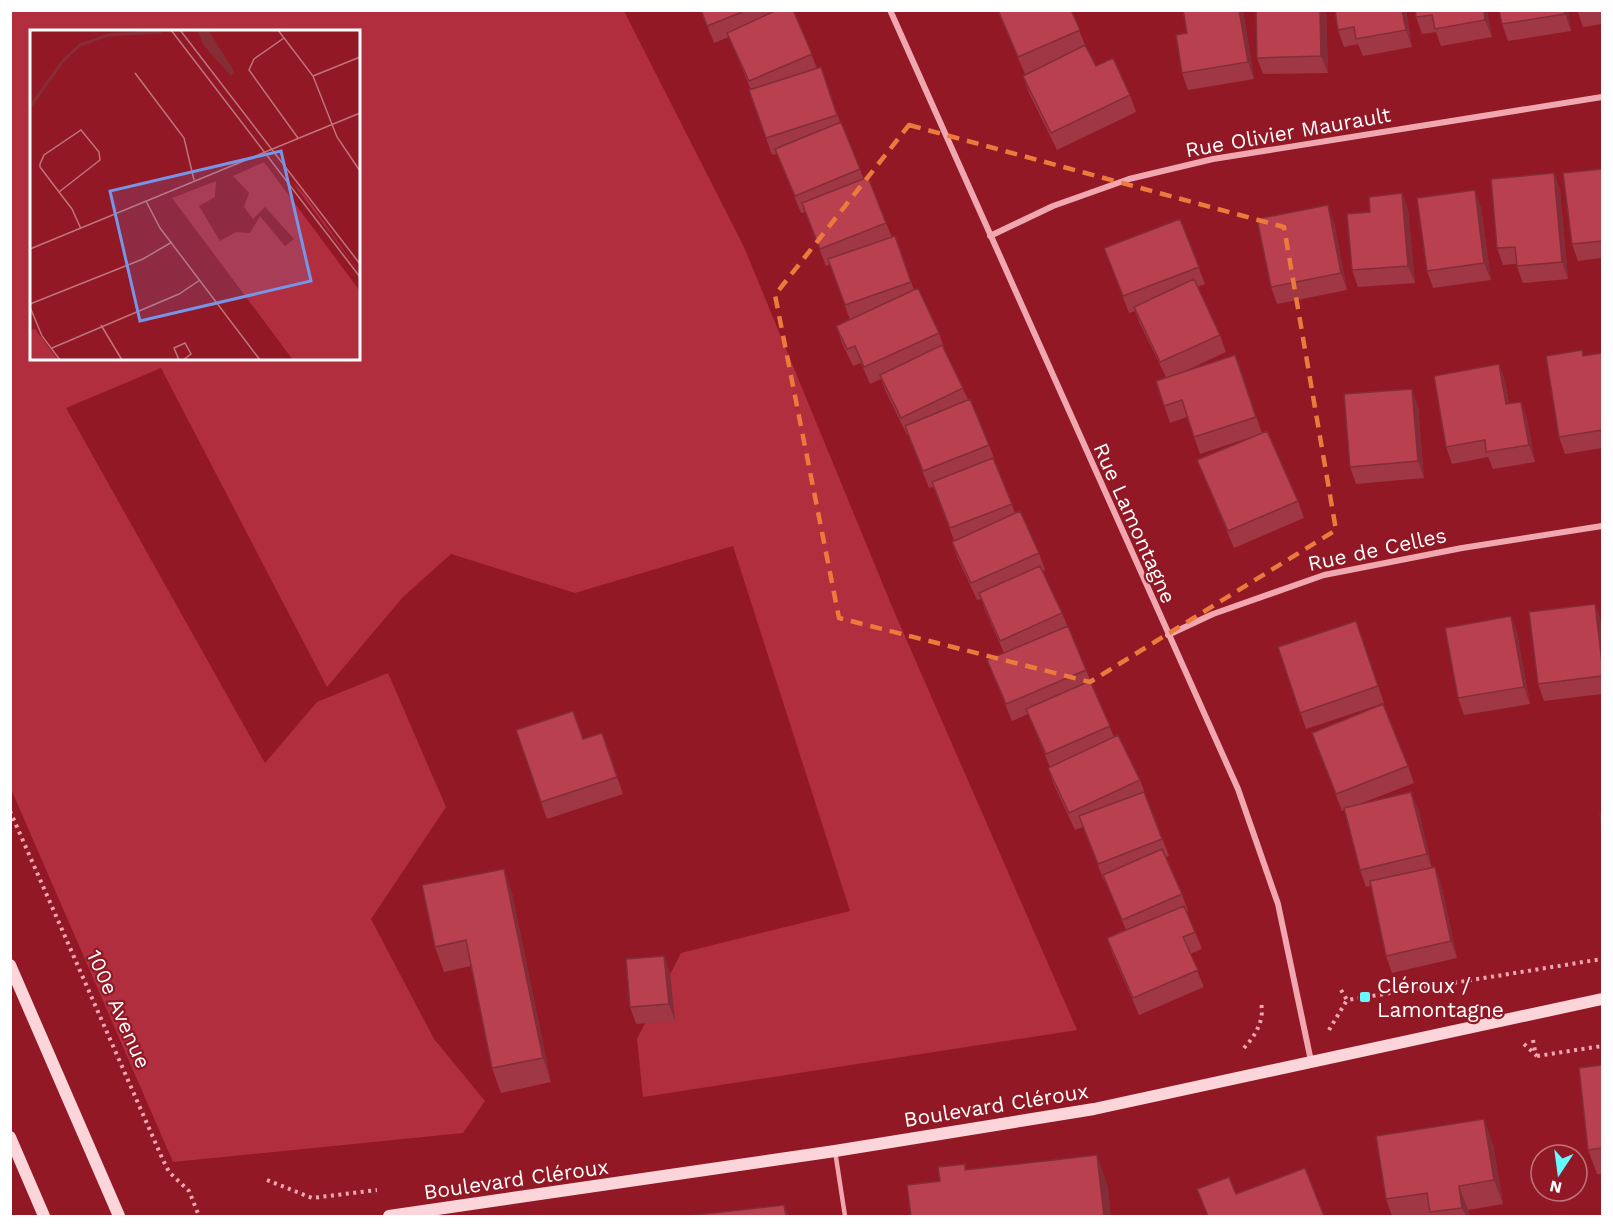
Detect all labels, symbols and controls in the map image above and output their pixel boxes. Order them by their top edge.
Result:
inset map [30,30,360,360]
street label: Rue Olivier Maurault [1183,102,1393,162]
street label: Rue Lamontagne [1088,439,1182,607]
street label: Rue de Celles [1305,522,1449,576]
street label: 100e Avenue [82,946,156,1072]
place label: Cléroux / Lamontagne [1377,973,1504,1022]
marker: Cléroux / Lamontagne [1358,990,1372,1004]
street label: Boulevard Cléroux [902,1078,1090,1132]
north arrow [1529,1143,1589,1203]
street label: Boulevard Cléroux [422,1154,610,1204]
text: N [1548,1177,1564,1198]

